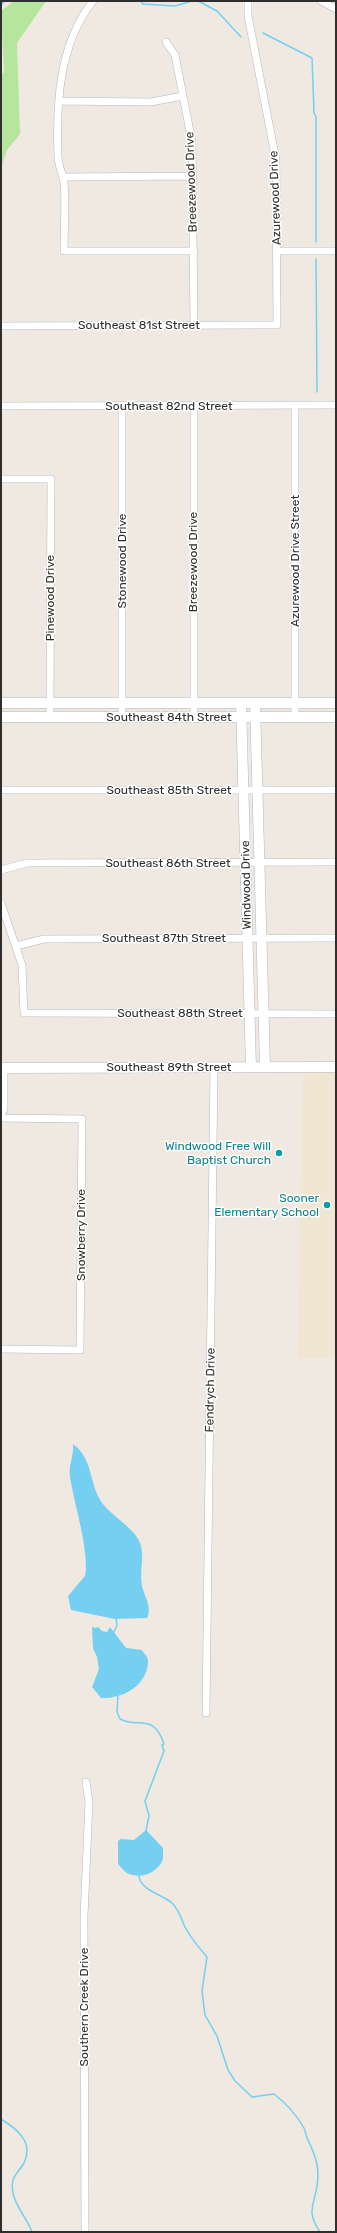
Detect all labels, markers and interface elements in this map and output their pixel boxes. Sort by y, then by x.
street label: Breezewood Drive [182,131,200,233]
street label: Azurewood Drive [266,150,284,245]
street label: Southeast 81st Street [78,318,200,332]
street label: Southeast 82nd Street [105,399,233,413]
street label: Azurewood Drive Street [288,495,302,627]
street label: Breezewood Drive [186,511,200,612]
street label: Stonewood Drive [115,513,129,609]
street label: Pinewood Drive [43,554,57,641]
street label: Southeast 84th Street [106,710,232,724]
street label: Southeast 85th Street [106,783,232,797]
street label: Windwood Drive [238,840,254,930]
street label: Southeast 86th Street [105,856,231,870]
street label: Southeast 87th Street [102,931,226,945]
street label: Southeast 88th Street [117,1006,243,1020]
street label: Southeast 89th Street [106,1060,232,1074]
place label: Windwood Free Will Baptist Church [165,1139,271,1167]
marker: Windwood Free Will Baptist Church [274,1148,284,1158]
street label: Snowberry Drive [74,1189,88,1281]
place label: Sooner Elementary School [214,1191,319,1219]
marker: Sooner Elementary School [322,1200,332,1210]
street label: Fendrych Drive [202,1347,218,1432]
street label: Southern Creek Drive [77,1947,91,2066]

